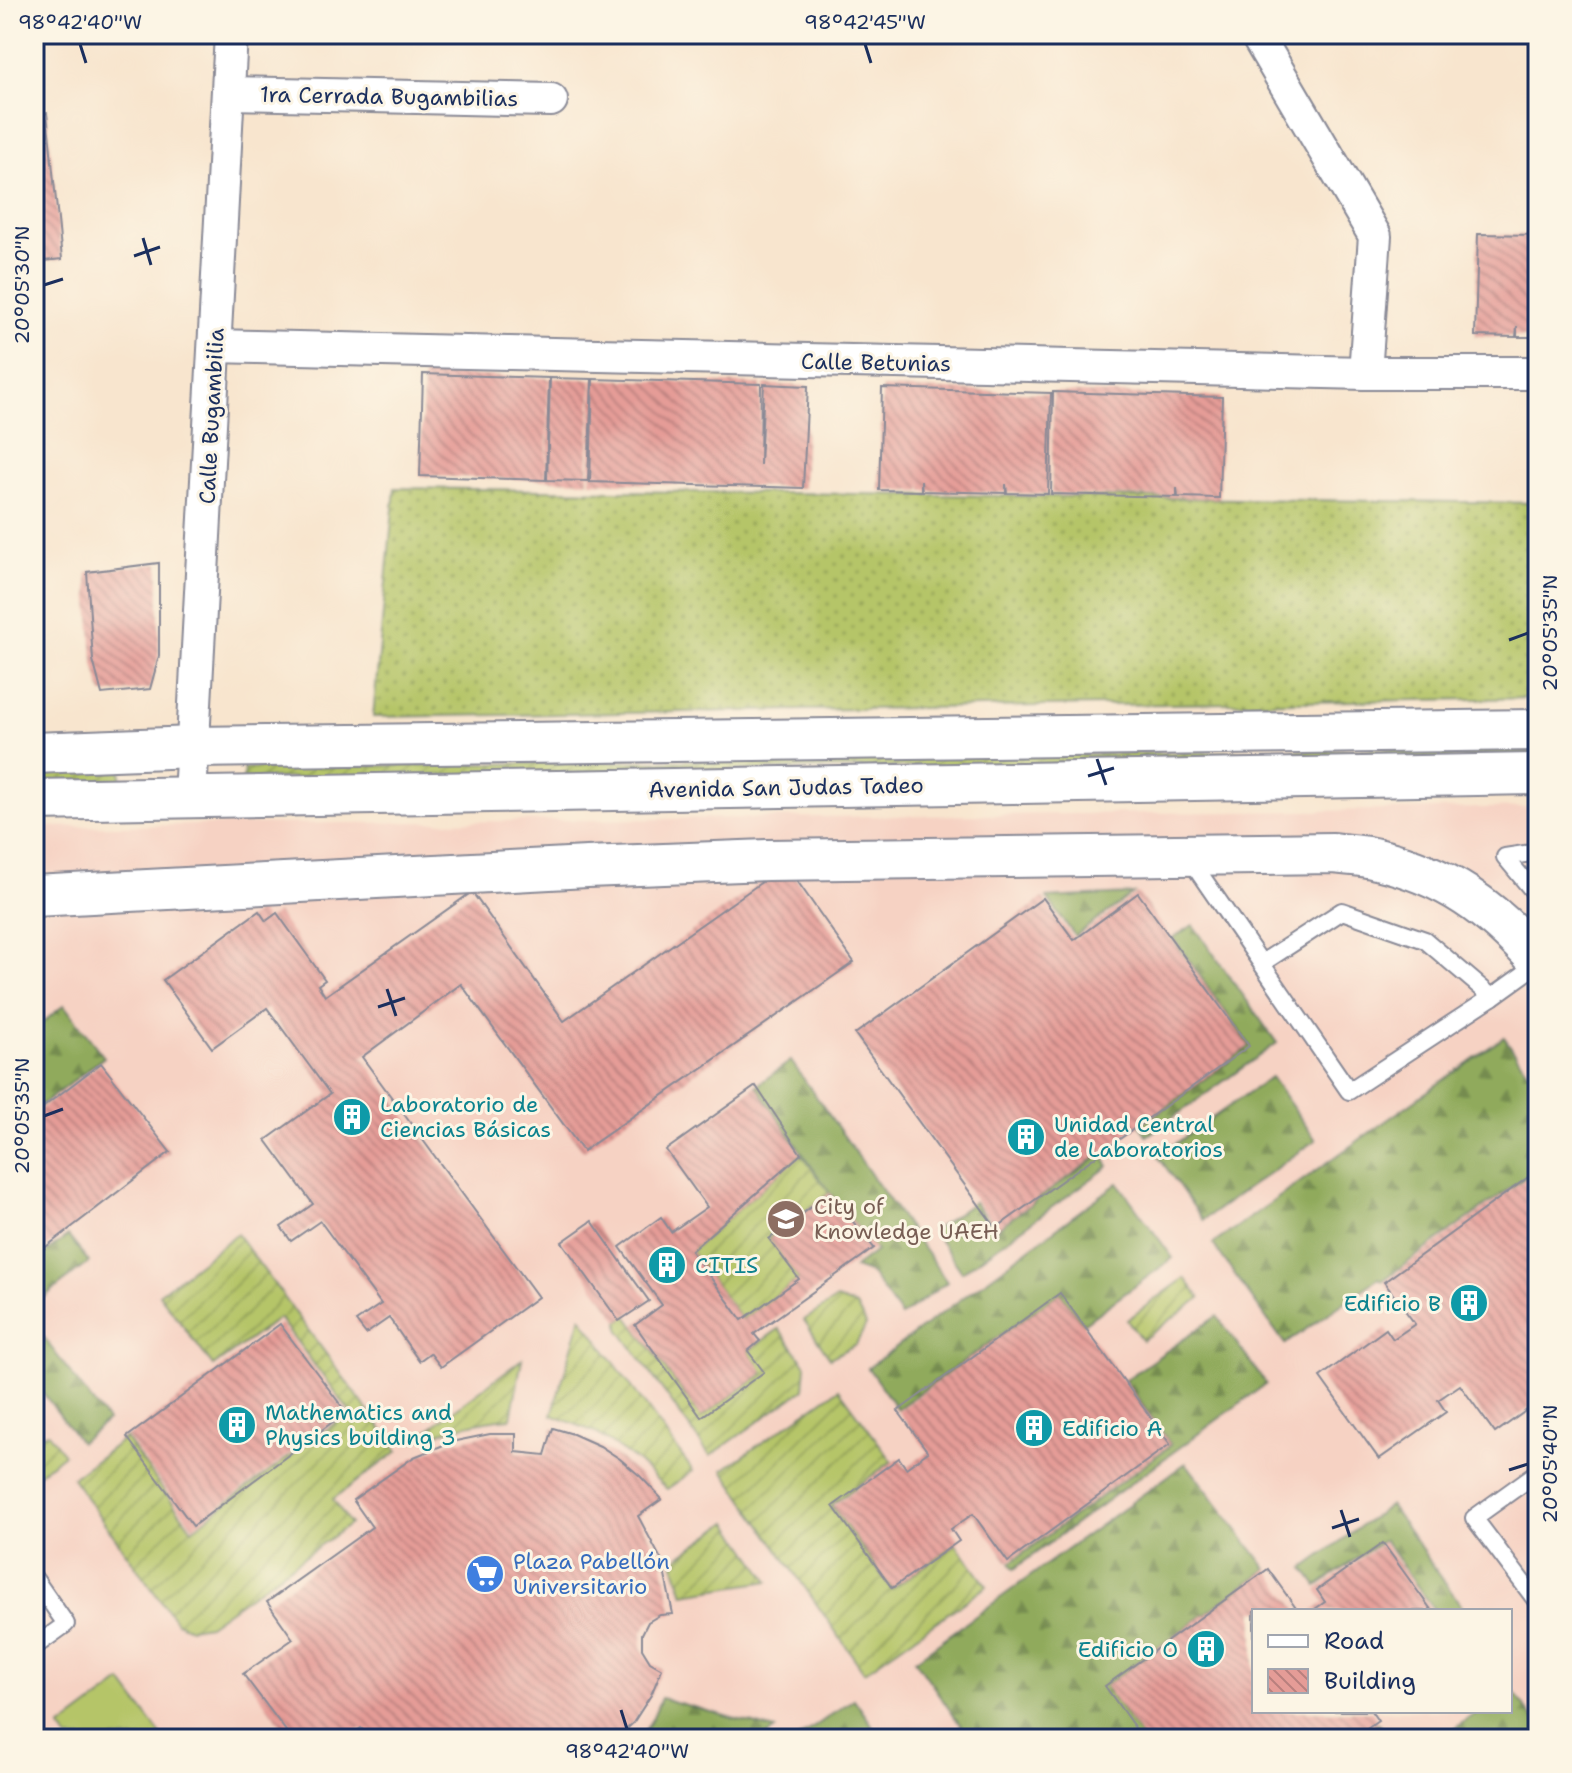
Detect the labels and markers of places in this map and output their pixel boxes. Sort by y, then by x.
place label: Laboratorio de Ciencias Básicas [380,1090,551,1144]
building icon: Laboratorio de Ciencias Básicas [331,1096,373,1138]
place label: Unidad Central de Laboratorios [1054,1110,1223,1164]
building icon: Unidad Central de Laboratorios [1005,1116,1047,1158]
place label: City of Knowledge UAEH [814,1192,999,1246]
school or university icon: City of Knowledge UAEH [765,1198,807,1240]
building icon: CITIS [646,1244,688,1286]
place label: CITIS [695,1251,758,1280]
building icon: Edificio B [1448,1282,1490,1324]
place label: Edificio B [1344,1289,1441,1318]
place label: Mathematics and Physics building 3 [265,1398,456,1452]
building icon: Mathematics and Physics building 3 [216,1404,258,1446]
building icon: Edificio A [1013,1407,1055,1449]
place label: Edificio A [1062,1414,1162,1443]
place label: Plaza Pabellón Universitario [513,1547,670,1601]
supermarket icon: Plaza Pabellón Universitario [464,1553,506,1595]
building icon: Edificio O [1185,1628,1227,1670]
place label: Edificio O [1078,1635,1178,1664]

